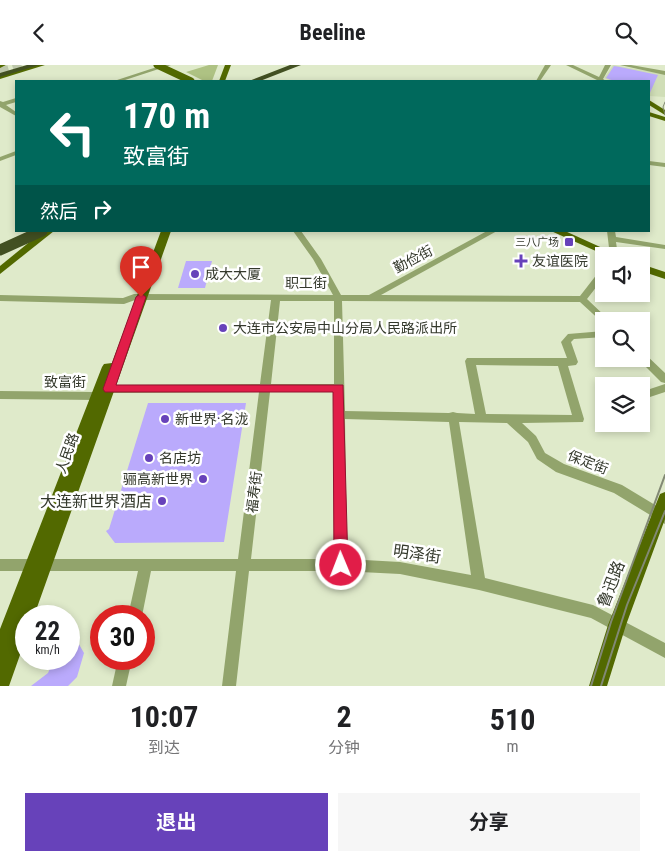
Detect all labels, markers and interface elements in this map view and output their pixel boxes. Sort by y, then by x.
icon: back [25,19,53,47]
icon: search [612,19,640,47]
text: Beeline [300,20,365,45]
text: 170 m [123,96,210,137]
icon: left [40,100,105,165]
text: 致富街 [123,144,189,169]
icon: right [88,195,116,223]
text: 然后 [40,200,78,223]
place label: 三八广场 [515,236,559,249]
marker: 三八广场 [563,236,575,248]
street label: 勤俭街 [391,242,435,276]
pin [120,246,162,297]
map controls [595,247,650,432]
button: sound [595,247,650,302]
icon: arrive [127,253,155,281]
place label: 友谊医院 [532,253,588,269]
marker: 友谊医院 [514,254,528,268]
place label: 成大大厦 [205,266,261,282]
marker: 成大大厦 [189,268,201,280]
street label: 职工街 [285,275,327,291]
button: search [595,312,650,367]
place label: 大连市公安局中山分局人民路派出所 [233,320,457,336]
marker: 大连市公安局中山分局人民路派出所 [217,322,229,334]
street label: 致富街 [44,374,86,390]
button: layers [595,377,650,432]
place label: 新世界·名泷 [175,411,248,427]
marker: 新世界·名泷 [159,413,171,425]
street label: 人民路 [52,431,82,475]
street label: 保定街 [566,447,610,477]
place label: 名店坊 [159,450,201,466]
marker: 名店坊 [143,452,155,464]
street label: 福寿街 [244,470,264,514]
place label: 骊高新世界 [123,471,193,487]
marker: 骊高新世界 [197,473,209,485]
place label: 大连新世界酒店 [40,492,152,511]
marker: 大连新世界酒店 [156,495,168,507]
position arrow [314,538,366,590]
street label: 明泽街 [392,541,442,567]
street label: 鲁迅路 [594,558,628,610]
speed limit sign: 30 [90,605,155,670]
text: 22 [35,617,60,646]
text: km/h [35,643,60,657]
text: 10:07 [130,699,199,734]
text: 2 [337,699,352,734]
text: 510 [490,702,535,737]
text: m [507,737,519,756]
text: 到达 [148,738,180,757]
text: 分钟 [328,738,360,757]
button: 退出 [25,793,328,851]
button: 分享 [338,793,640,851]

